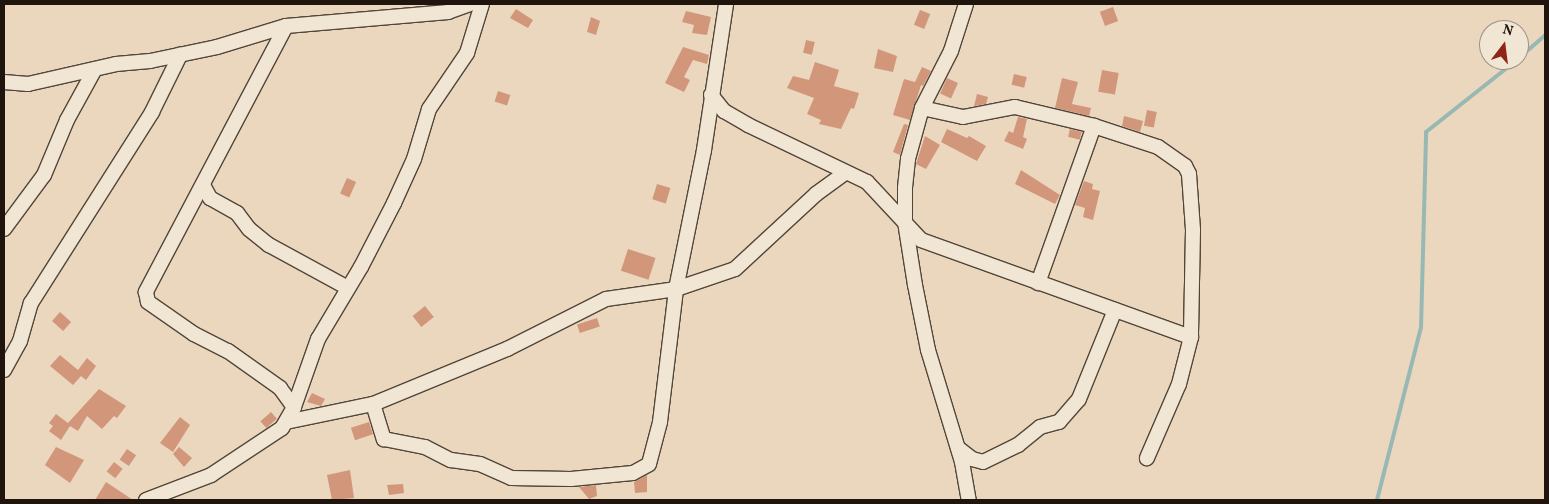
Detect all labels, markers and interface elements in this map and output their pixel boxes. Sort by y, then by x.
north arrow [1479,20,1529,70]
text: N [1500,20,1515,41]

